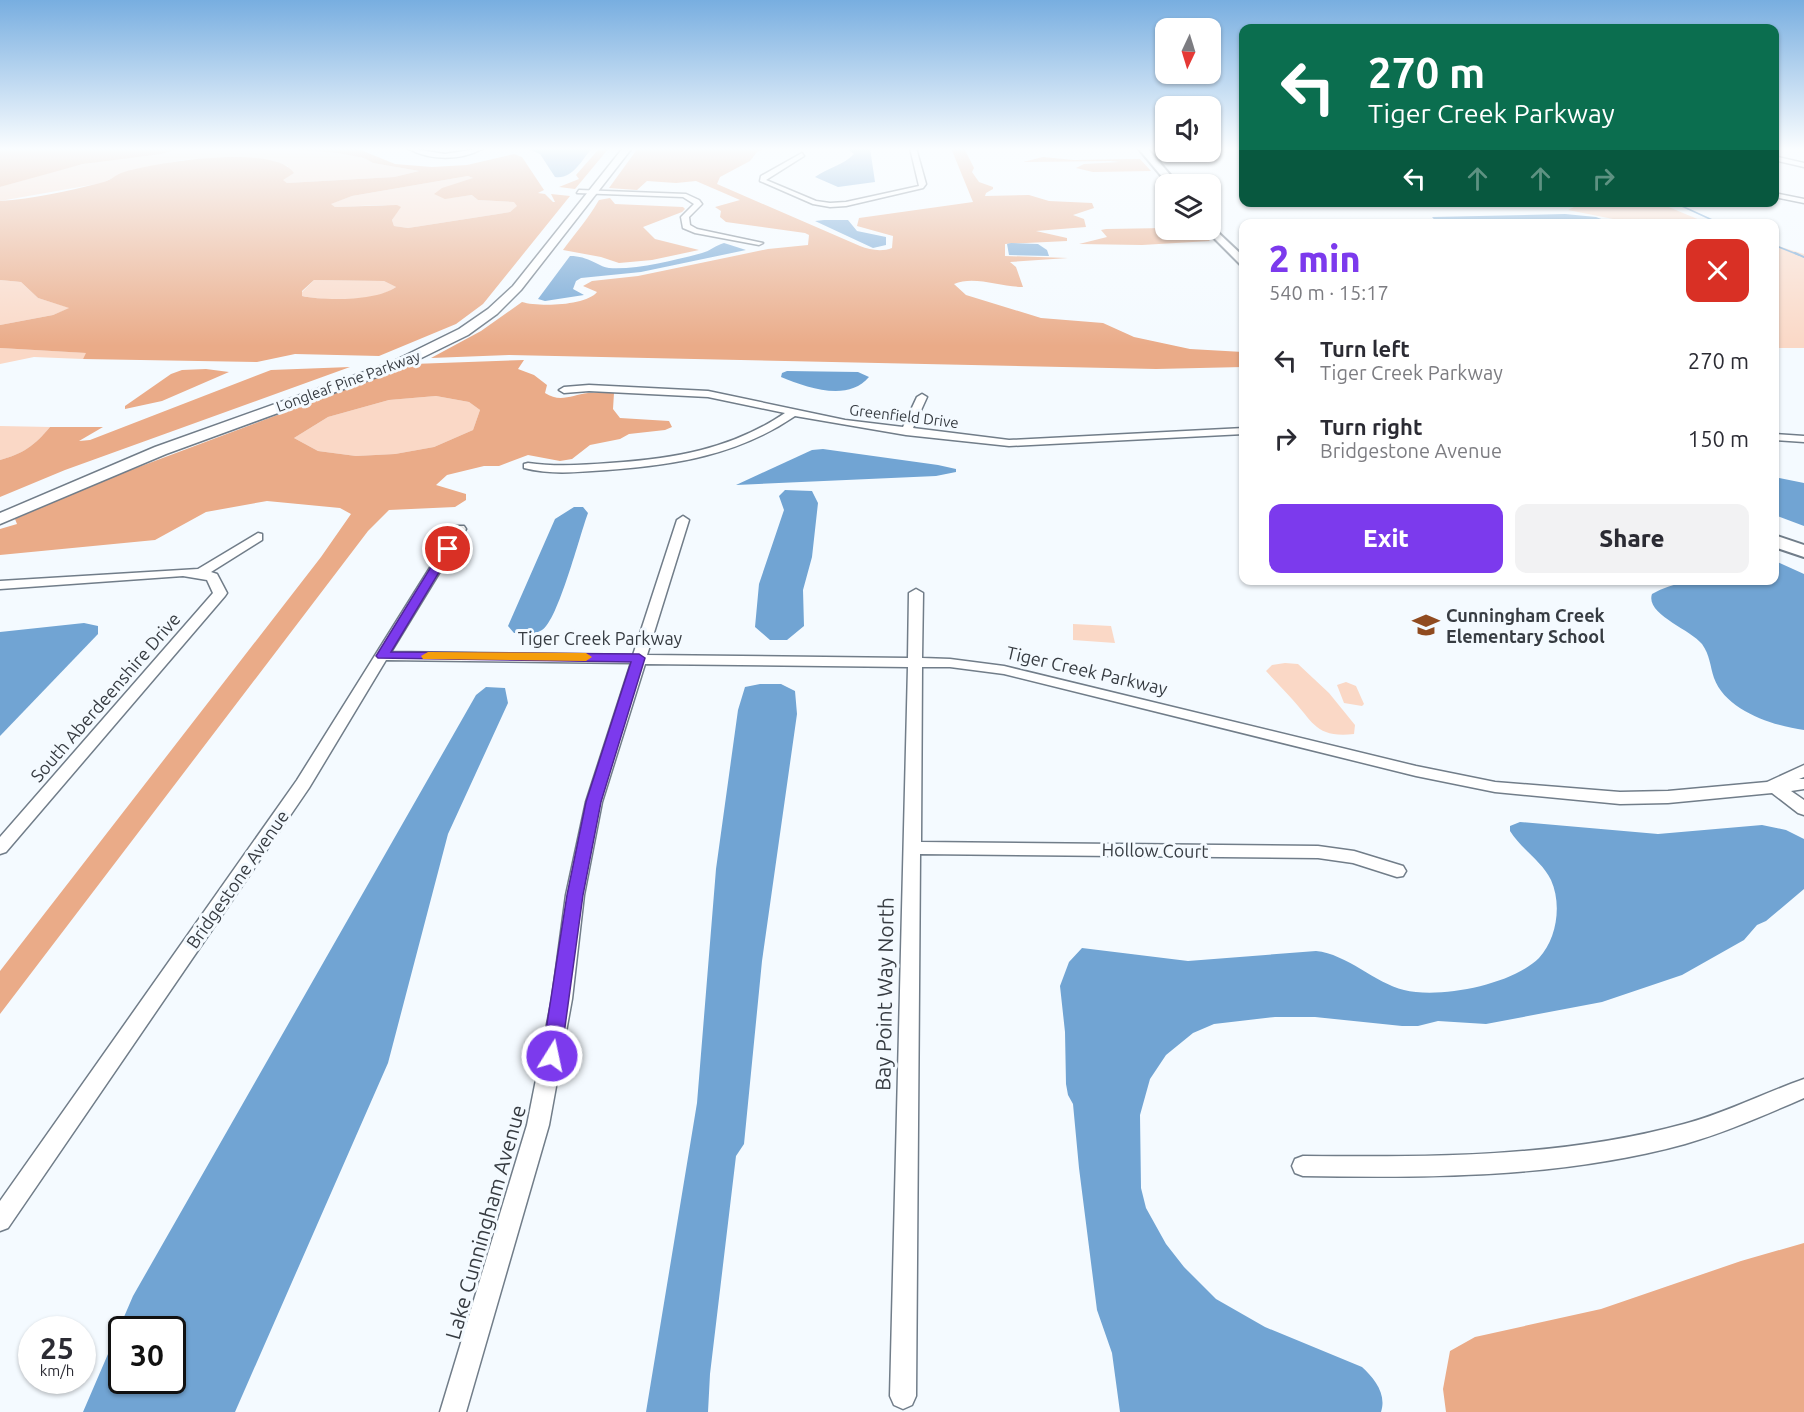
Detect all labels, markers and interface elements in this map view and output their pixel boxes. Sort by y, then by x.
north arrow [1155,18,1221,84]
map controls [1155,18,1221,240]
icon: left [1269,48,1347,126]
text: 270 m [1368,49,1485,96]
button: sound [1155,96,1221,162]
text: Tiger Creek Parkway [1368,98,1615,128]
icon: left [1398,162,1431,195]
icon: ahead [1461,162,1494,195]
icon: ahead [1524,162,1557,195]
icon: right [1587,162,1620,195]
button: layers [1155,174,1221,240]
text: 2 min [1269,238,1361,279]
button: close [1686,239,1749,302]
text: 540 m · 15:17 [1269,281,1389,304]
text: Turn left [1320,336,1410,361]
icon: left [1269,344,1302,377]
street label: Longleaf Pine Parkway [274,347,422,415]
text: 270 m [1688,348,1749,373]
text: Tiger Creek Parkway [1320,361,1503,384]
street label: Greenfield Drive [848,401,960,431]
text: Turn right [1320,414,1422,439]
icon: right [1269,422,1302,455]
text: 150 m [1688,426,1749,451]
text: Bridgestone Avenue [1320,439,1502,462]
button: Exit [1269,504,1503,573]
button: Share [1515,504,1749,573]
pin [422,523,473,574]
icon: arrive [431,532,464,565]
place label: Cunningham Creek Elementary School [1446,605,1605,646]
street label: South Aberdeenshire Drive [26,608,184,786]
school or university icon: Cunningham Creek Elementary School [1411,610,1441,640]
street label: Tiger Creek Parkway [518,628,683,648]
street label: Tiger Creek Parkway [1005,642,1170,698]
street label: Bridgestone Avenue [182,806,292,952]
street label: Hollow Court [1101,839,1209,861]
street label: Bay Point Way North [870,897,898,1091]
position arrow [520,1024,584,1088]
street label: Lake Cunningham Avenue [440,1102,530,1342]
speed limit sign: 30 [108,1316,186,1394]
text: 25 [40,1331,74,1365]
text: km/h [40,1362,74,1379]

